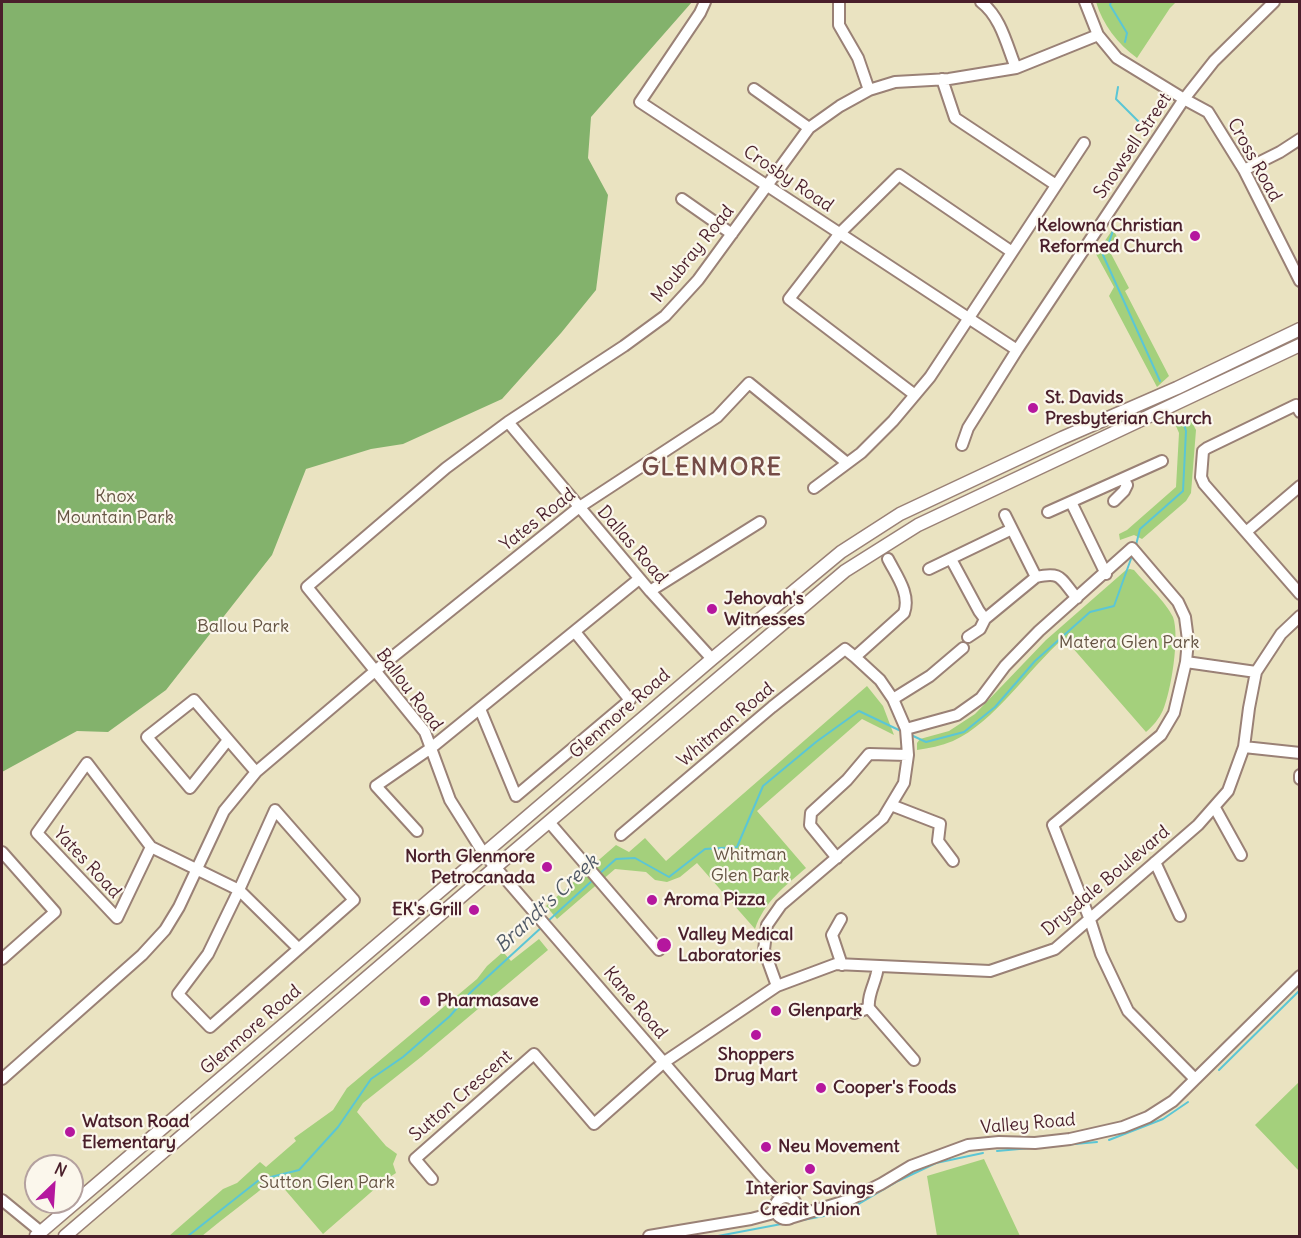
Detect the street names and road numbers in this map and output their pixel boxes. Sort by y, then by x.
street label: Snowsell Street [1090,89,1176,203]
street label: Cross Road [1222,115,1286,205]
street label: Crosby Road [739,141,837,217]
street label: Moubray Road [647,201,739,307]
street label: Yates Road [496,484,580,556]
street label: Dallas Road [592,502,672,588]
street label: Ballou Road [371,645,447,735]
street label: Glenmore Road [565,664,675,764]
street label: Whitman Road [673,678,779,772]
street label: Drysdale Boulevard [1038,821,1174,941]
street label: Yates Road [49,823,125,903]
street label: Kane Road [598,962,672,1044]
street label: Glenmore Road [196,980,306,1080]
street label: Sutton Crescent [405,1046,517,1146]
street label: Valley Road [980,1109,1076,1139]

